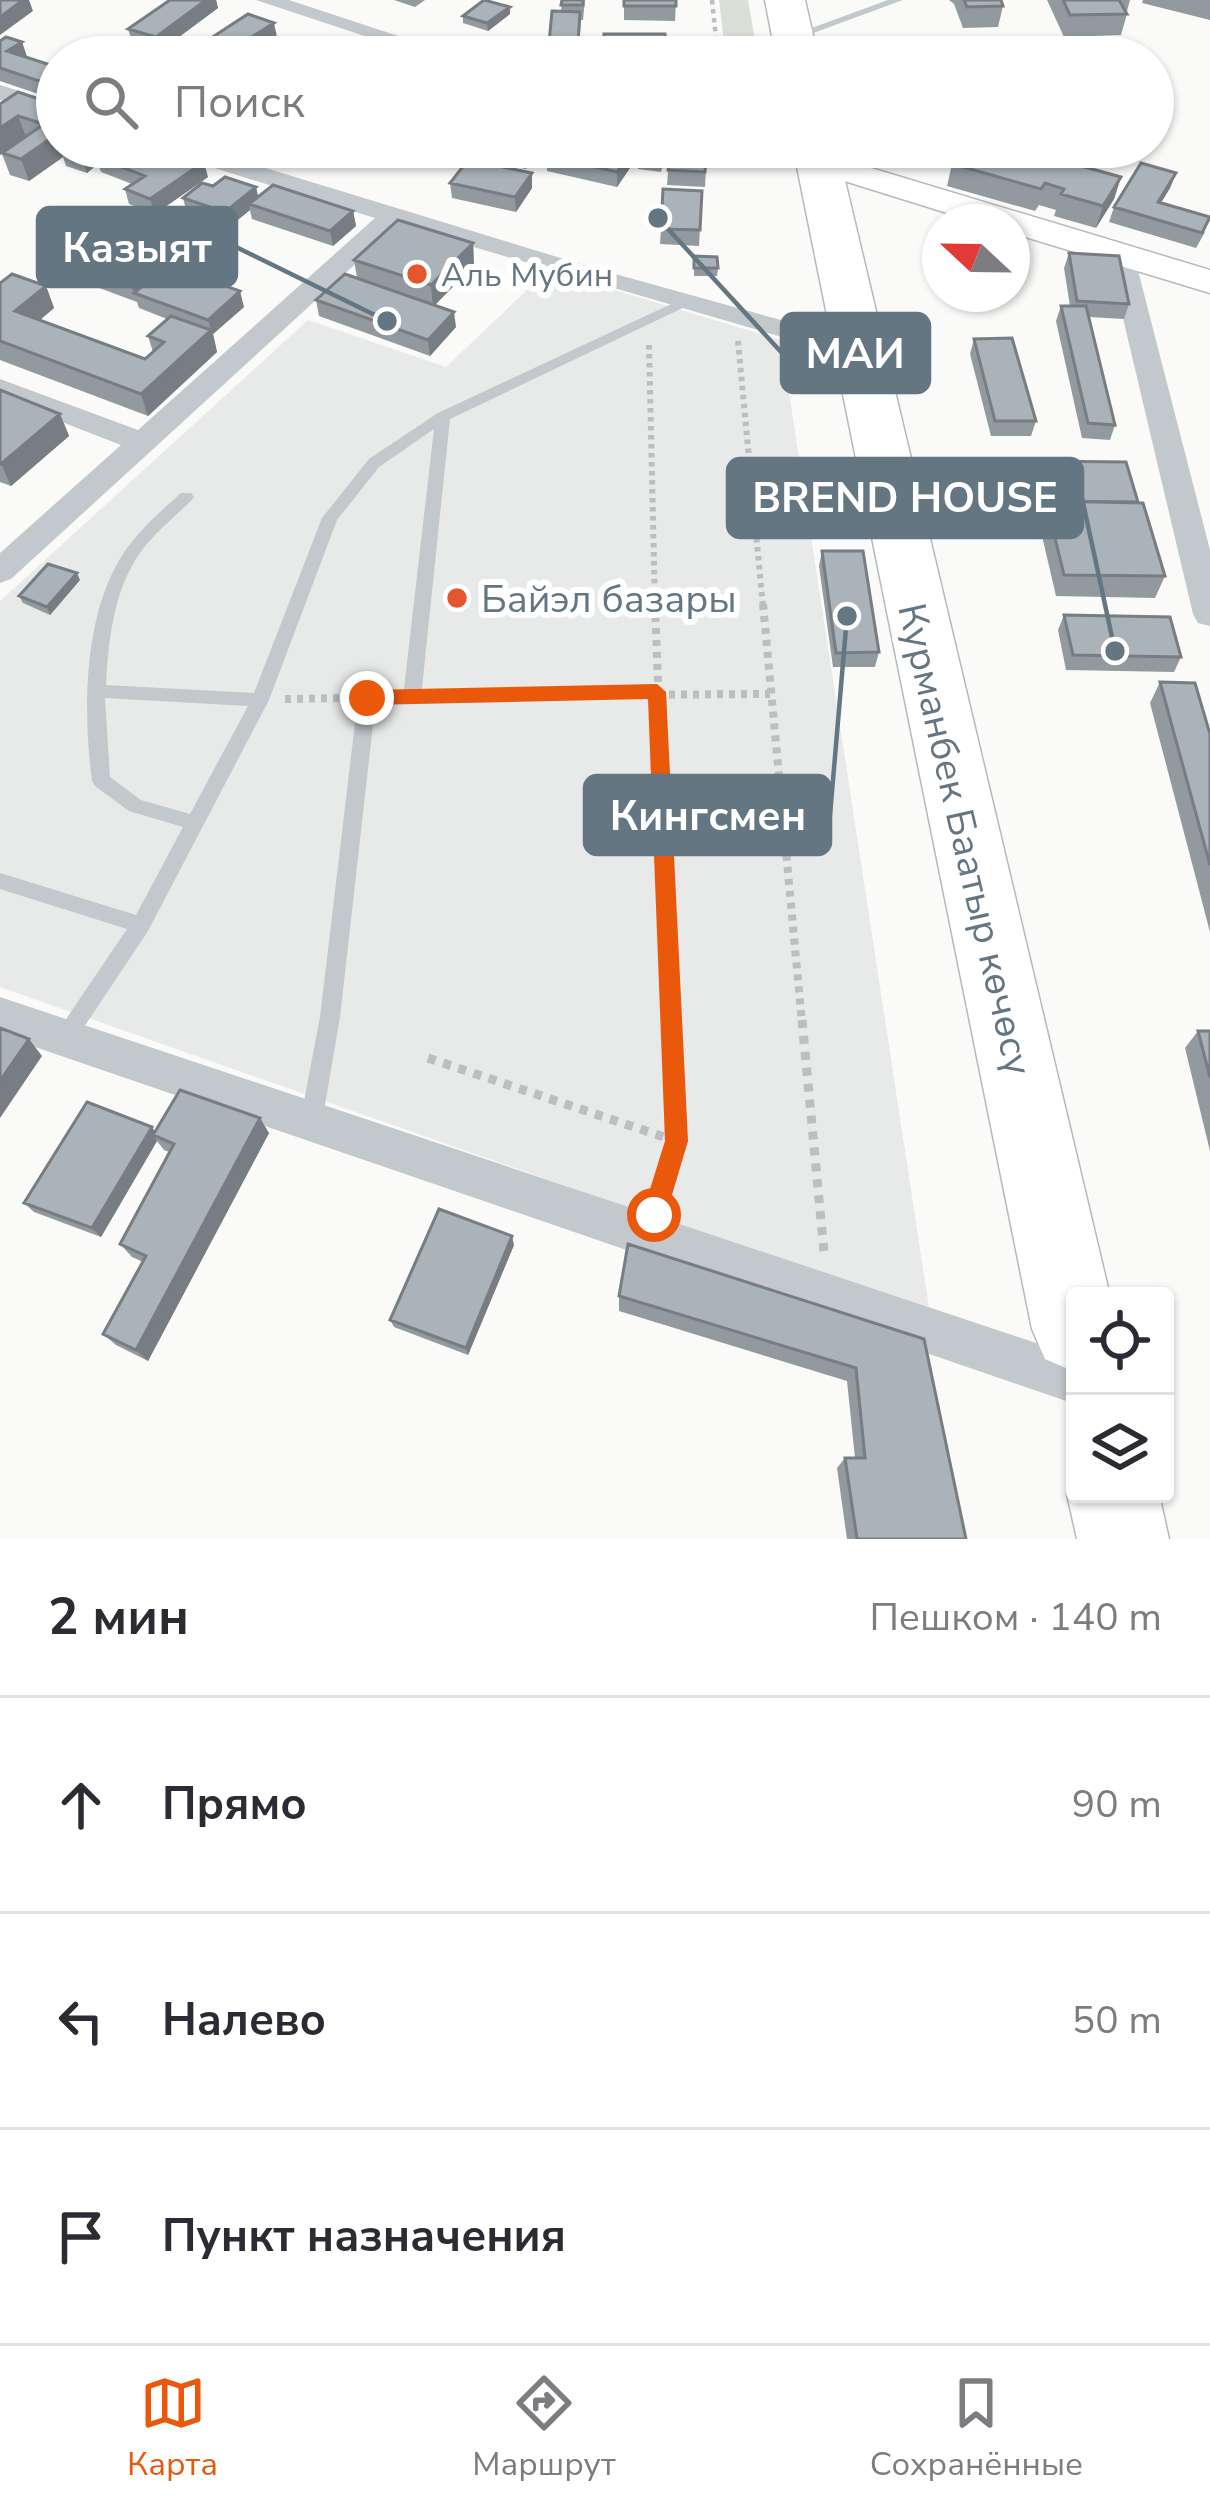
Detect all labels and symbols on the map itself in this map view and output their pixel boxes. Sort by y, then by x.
north arrow [922,204,1030,312]
callout: Казыят [38,208,236,286]
text: Казыят [62,220,212,277]
place label: Аль Мубин [441,253,613,298]
marker: Аль Мубин [404,261,430,287]
callout: МАИ [782,314,929,392]
text: МАИ [805,326,905,383]
callout: BREND HOUSE [728,459,1082,537]
text: BREND HOUSE [752,470,1058,527]
place label: Байэл базары [481,573,737,626]
marker: Байэл базары [444,585,470,611]
street label: Курманбек Баатыр көчөсү [884,598,1045,1080]
route end [340,671,394,725]
callout: Кингсмен [585,776,830,854]
text: Кингсмен [610,788,806,845]
route start [627,1188,681,1242]

